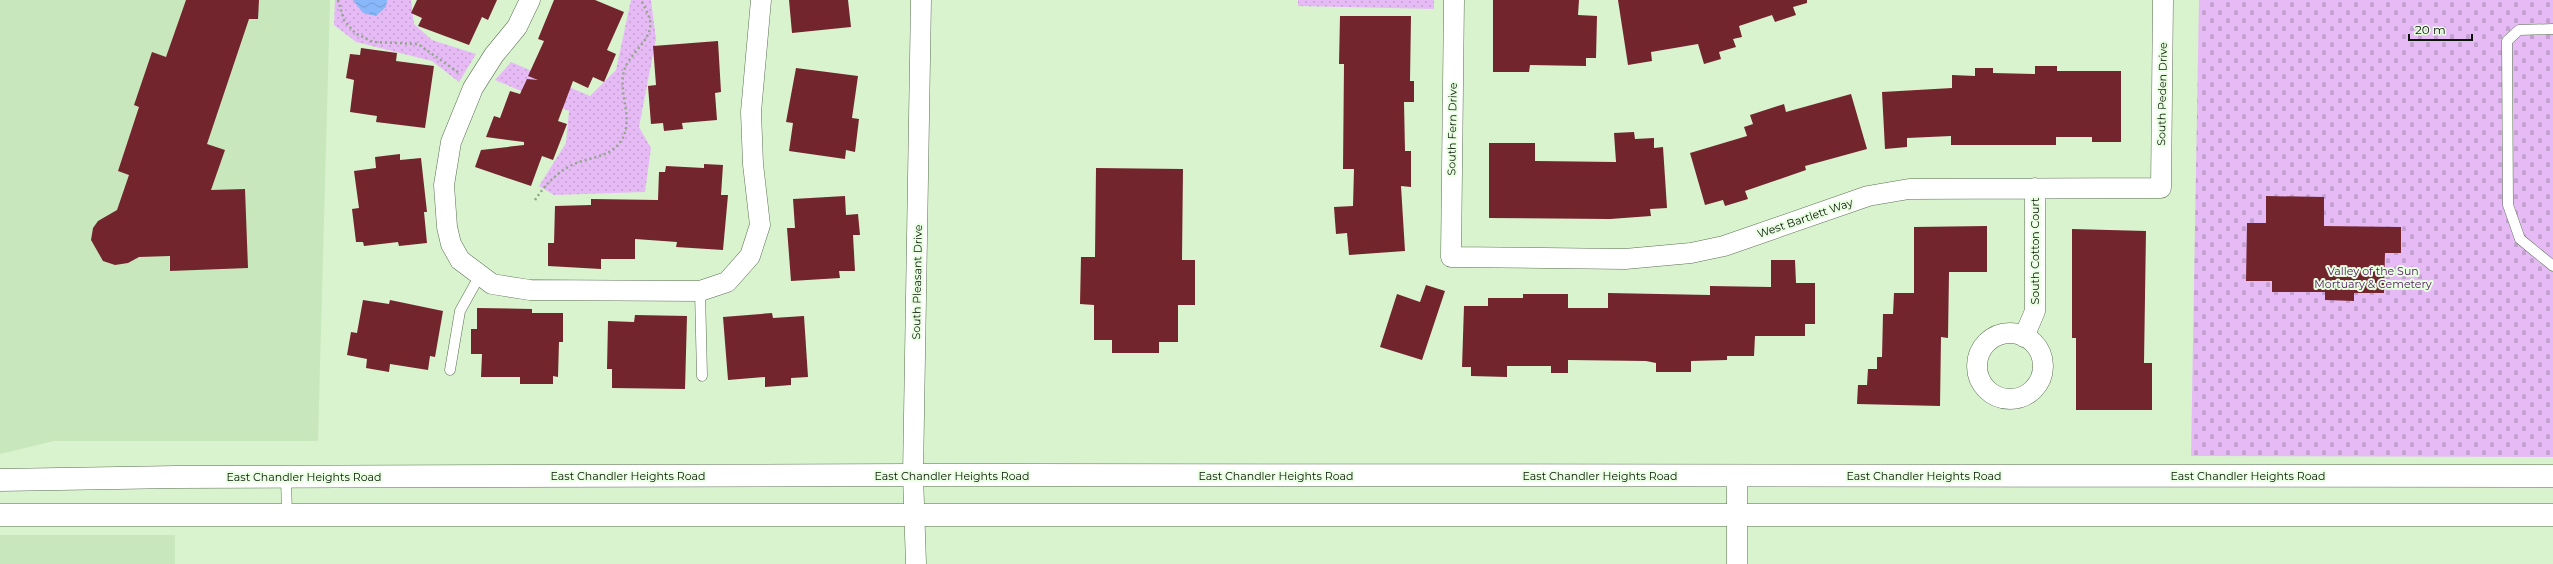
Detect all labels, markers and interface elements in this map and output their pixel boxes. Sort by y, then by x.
scale bar [2409,16,2472,42]
text: 20 m [2415,22,2446,37]
street label: South Peden Drive [2154,42,2170,146]
street label: South Fern Drive [1444,82,1460,175]
street label: West Bartlett Way [1755,195,1855,241]
street label: South Cotton Court [2028,197,2042,304]
street label: South Pleasant Drive [909,224,925,340]
park label: Valley of the Sun Mortuary & Cemetery [2314,264,2432,291]
street label: East Chandler Heights Road [551,469,706,483]
street label: East Chandler Heights Road [875,469,1030,483]
street label: East Chandler Heights Road [1199,469,1354,483]
street label: East Chandler Heights Road [1523,469,1678,483]
street label: East Chandler Heights Road [1847,469,2002,483]
street label: East Chandler Heights Road [2171,469,2326,483]
street label: East Chandler Heights Road [227,470,382,484]

